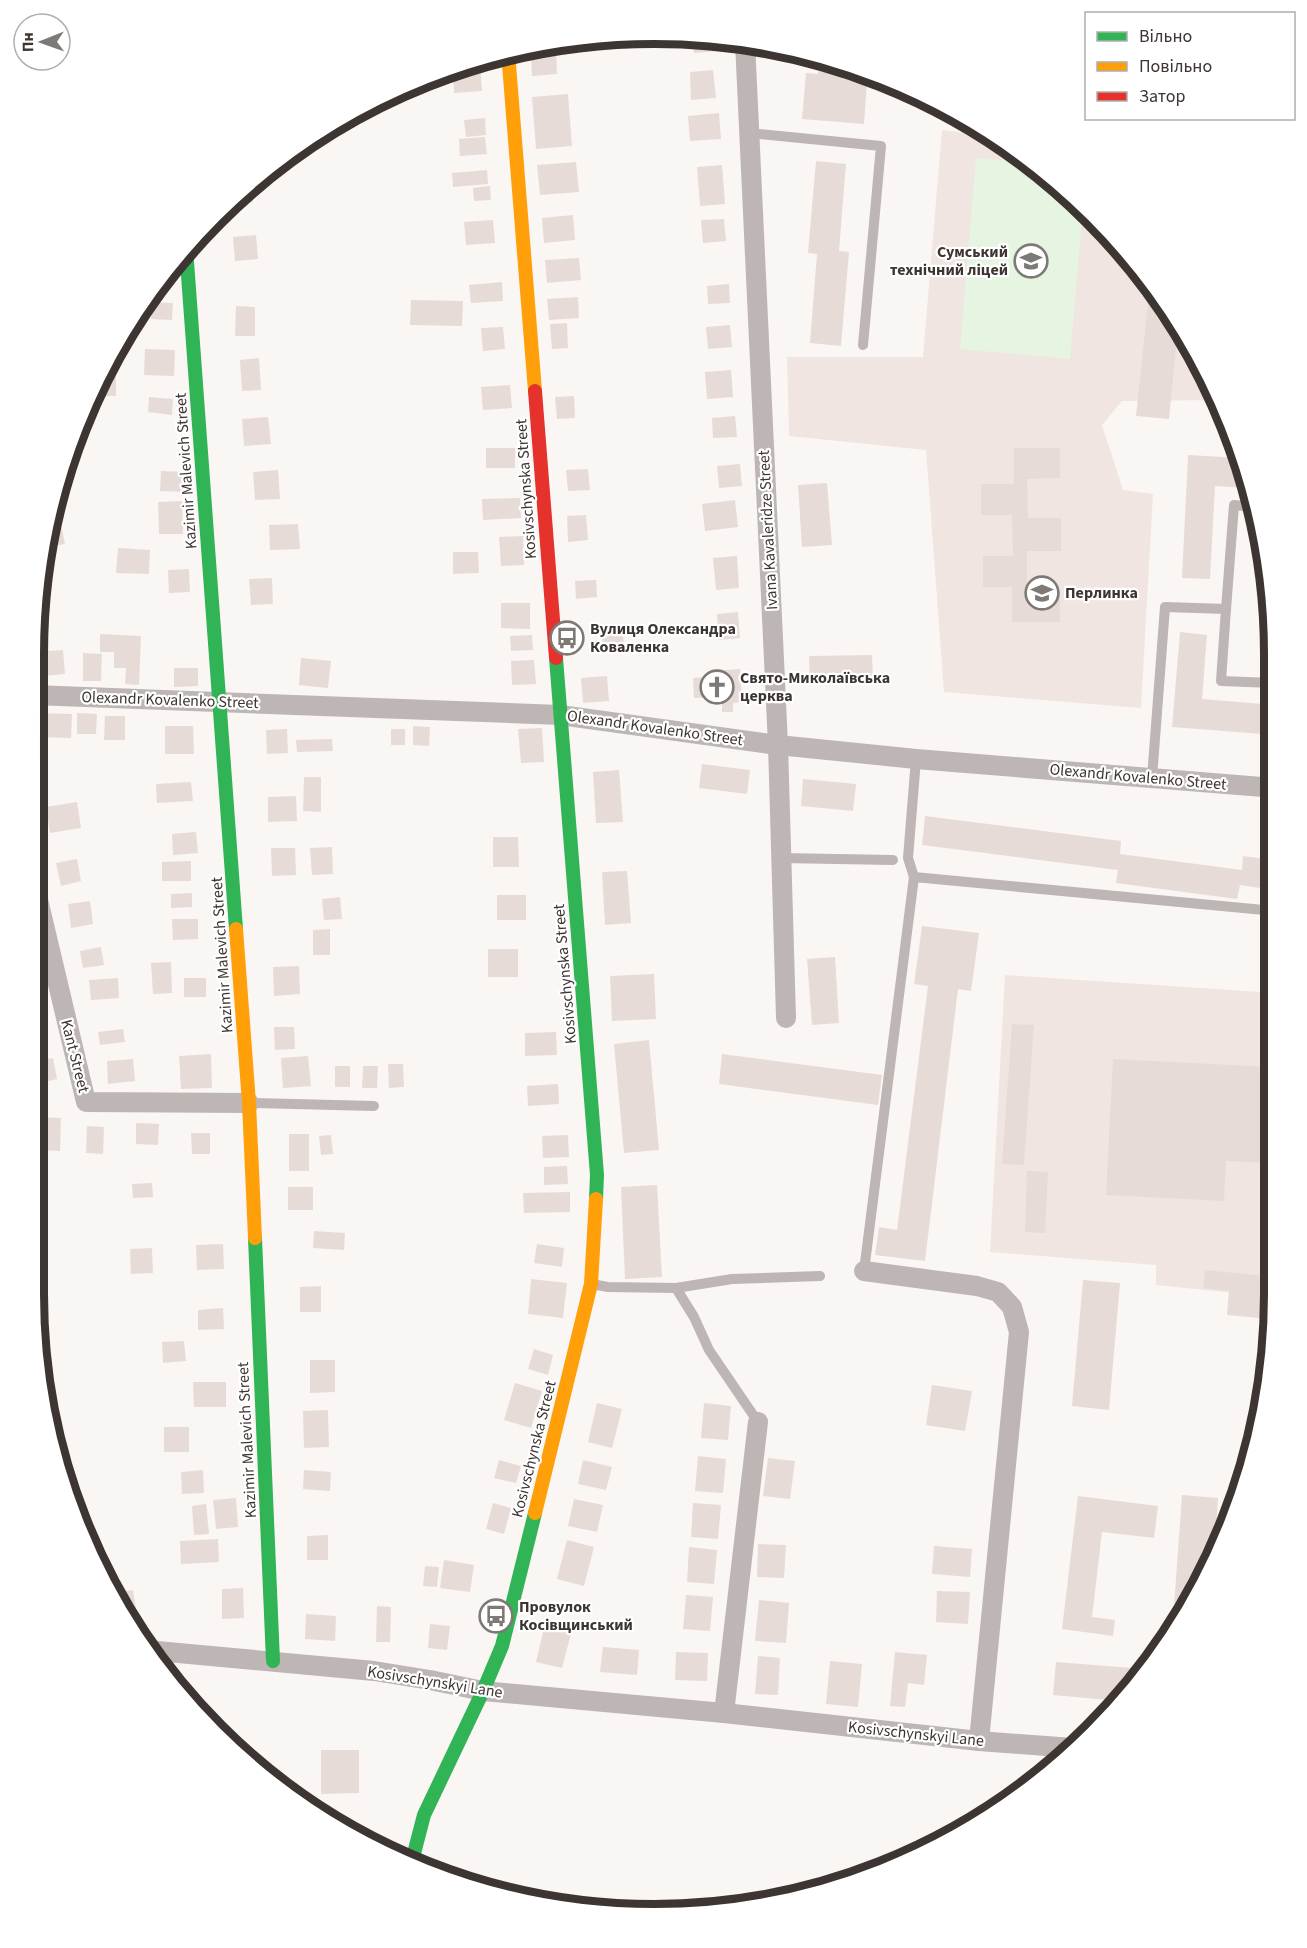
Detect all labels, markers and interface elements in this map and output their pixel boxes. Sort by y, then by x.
north arrow [12,12,72,72]
legend [1085,12,1295,120]
text: Вільно [1139,24,1192,49]
text: Пн [17,32,39,52]
text: Повільно [1139,54,1212,79]
text: Затор [1139,84,1186,109]
place label: Сумський технічний ліцей [890,241,1008,281]
school or university icon: Сумський технічний ліцей [1013,243,1049,279]
street label: Kazimir Malevich Street [170,392,202,550]
street label: Kosivschynska Street [510,417,542,560]
street label: Ivana Kavaleridze Street [753,449,783,611]
school or university icon: Перлинка [1024,575,1060,611]
place label: Перлинка [1065,582,1138,604]
place label: Вулиця Олександра Коваленка [590,618,736,658]
bus stop icon: Вулиця Олександра Коваленка [549,620,585,656]
place label: Свято-Миколаївська церква [740,667,890,707]
church icon: Свято-Миколаївська церква [699,669,735,705]
street label: Olexandr Kovalenko Street [81,686,260,714]
street label: Olexandr Kovalenko Street [566,705,745,751]
street label: Olexandr Kovalenko Street [1049,758,1228,796]
street label: Kazimir Malevich Street [206,876,238,1034]
street label: Kosivschynska Street [548,902,582,1045]
street label: Kant Street [55,1017,95,1096]
street label: Kazimir Malevich Street [232,1361,262,1519]
street label: Kosivschynska Street [506,1378,562,1520]
place label: Провулок Косівщинський [519,1596,633,1636]
bus stop icon: Провулок Косівщинський [478,1598,514,1634]
street label: Kosivschynskyi Lane [366,1660,504,1704]
street label: Kosivschynskyi Lane [847,1716,985,1752]

